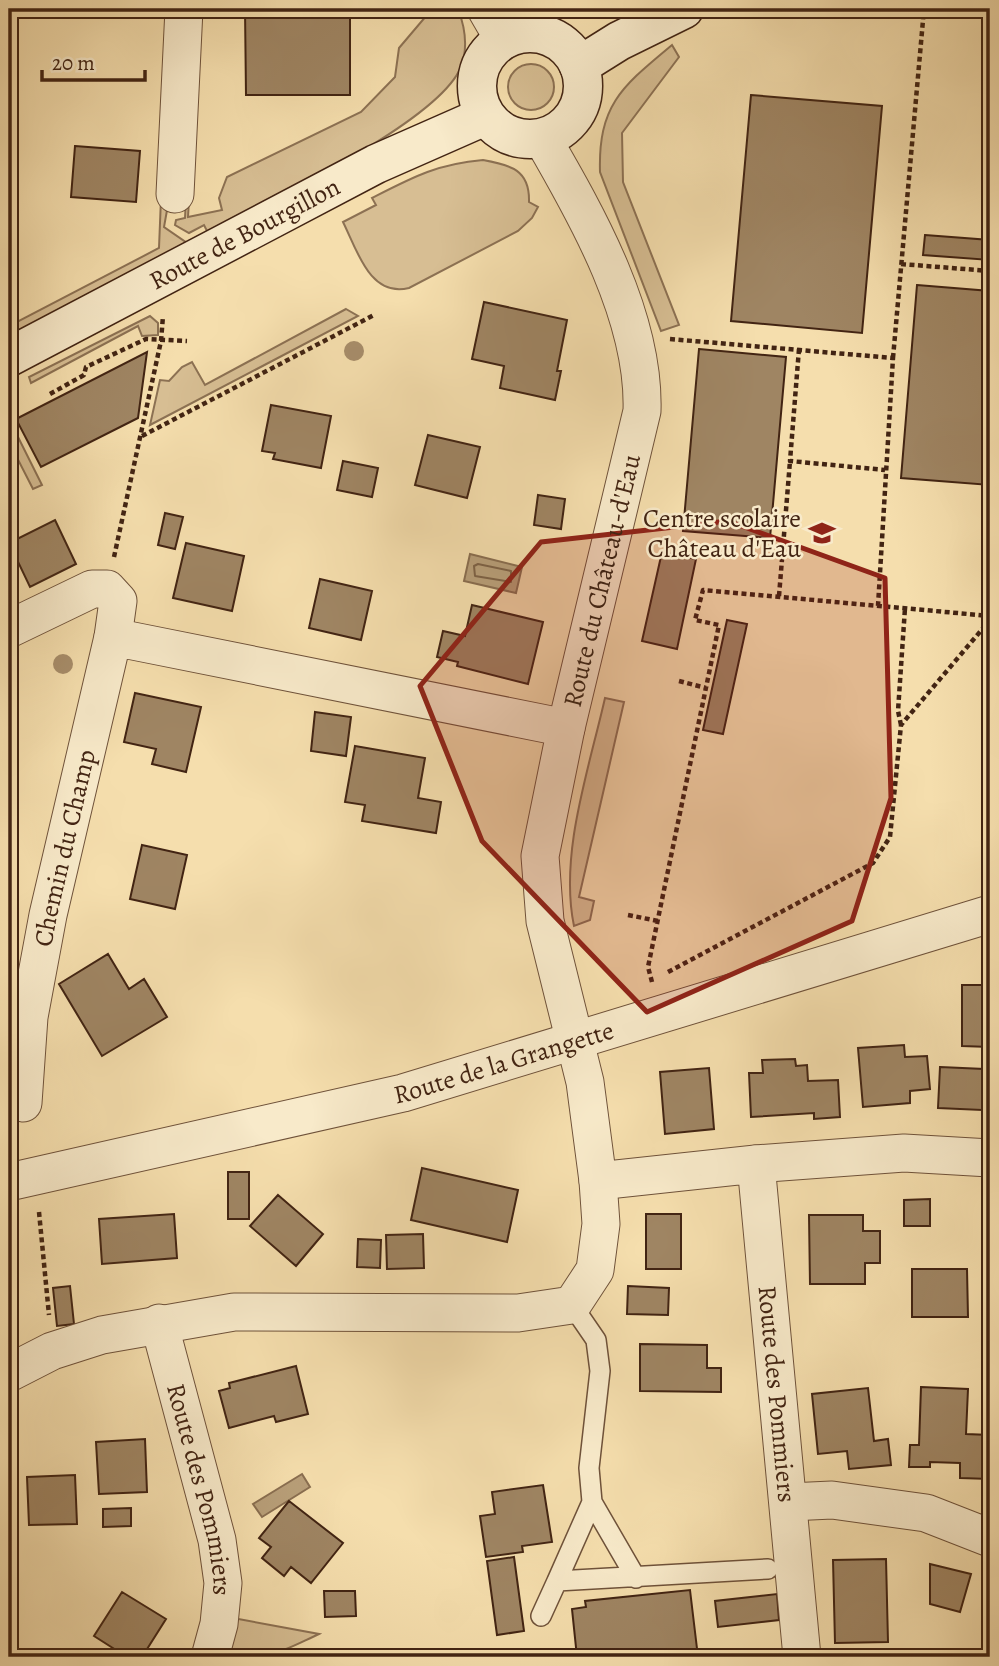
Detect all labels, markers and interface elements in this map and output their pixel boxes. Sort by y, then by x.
scale bar [42,38,145,82]
text: 20 m [52,49,95,77]
street label: Route de Bourgillon [143,169,346,298]
street label: Route du Château-d'Eau [555,450,649,711]
place label: Centre scolaire Château d'Eau [643,501,802,566]
school or university icon: Centre scolaire Château d'Eau [807,518,837,548]
street label: Chemin du Champ [26,746,104,949]
street label: Route de la Grangette [390,1013,618,1113]
street label: Route des Pommiers [749,1284,805,1504]
street label: Route des Pommiers [158,1380,240,1597]

